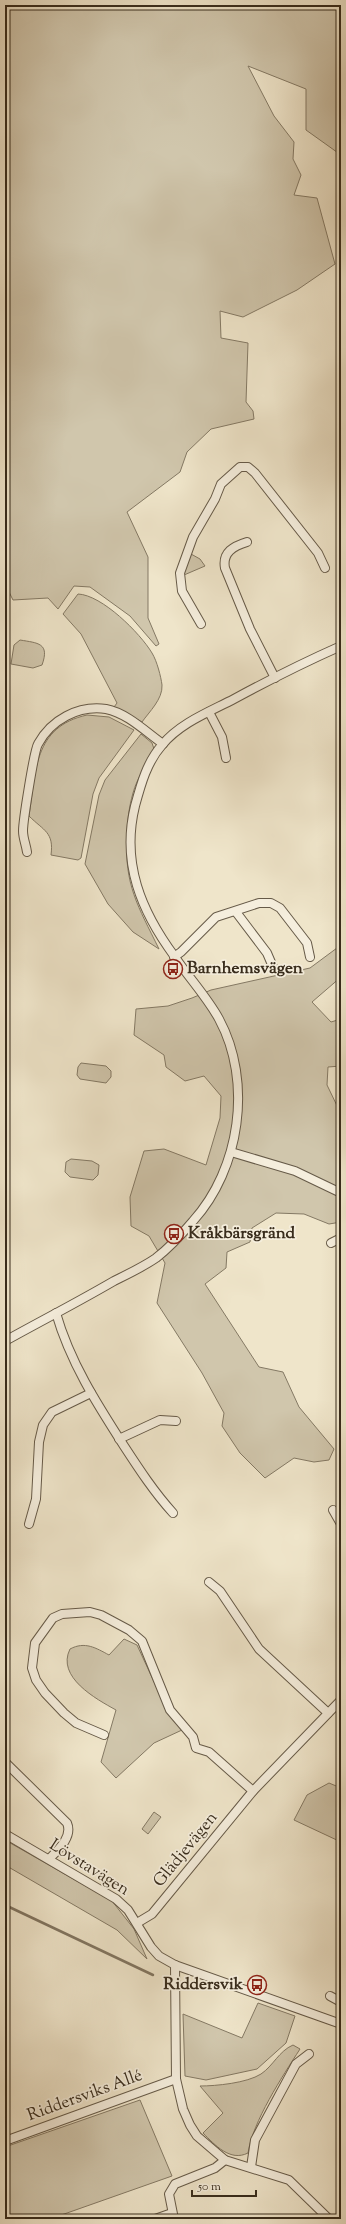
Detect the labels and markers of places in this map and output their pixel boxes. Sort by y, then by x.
place label: Barnhemsvägen [187,957,304,981]
bus stop icon: Barnhemsvägen [162,958,184,980]
place label: Kråkbärsgränd [188,1222,296,1246]
bus stop icon: Kråkbärsgränd [163,1223,185,1245]
place label: Riddersvik [163,1973,244,1997]
bus stop icon: Riddersvik [246,1974,268,1996]

